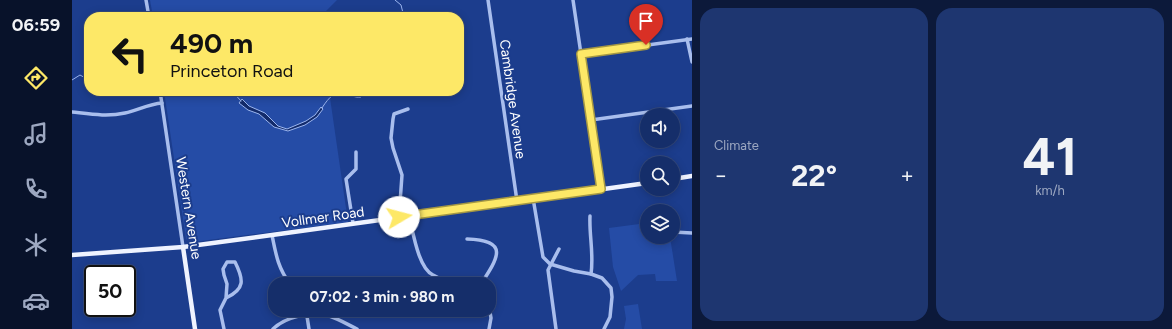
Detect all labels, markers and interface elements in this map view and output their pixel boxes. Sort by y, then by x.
pin [629,4,663,45]
icon: arrive [635,10,657,32]
text: 06:59 [12,14,60,36]
text: 490 m [170,26,253,60]
icon: left [104,28,156,80]
street label: Cambridge Avenue [496,38,529,160]
text: Princeton Road [170,60,293,82]
icon: directions [22,64,50,92]
map controls [640,108,680,244]
button: sound [640,108,680,148]
icon: music [22,120,50,148]
text: 41 [1023,126,1077,188]
text: Climate [714,138,759,153]
street label: Western Avenue [172,156,205,261]
button: search [640,156,680,196]
text: 22° [791,157,837,194]
text: − [714,162,728,189]
text: + [900,162,914,189]
icon: phone [22,175,50,203]
text: km/h [1035,183,1065,198]
position arrow [378,196,420,238]
street label: Vollmer Road [281,203,366,232]
button: layers [640,204,680,244]
icon: climate [22,231,50,259]
speed limit sign: 50 [84,265,136,317]
icon: car [22,287,50,315]
text: 07:02 · 3 min · 980 m [310,288,454,306]

